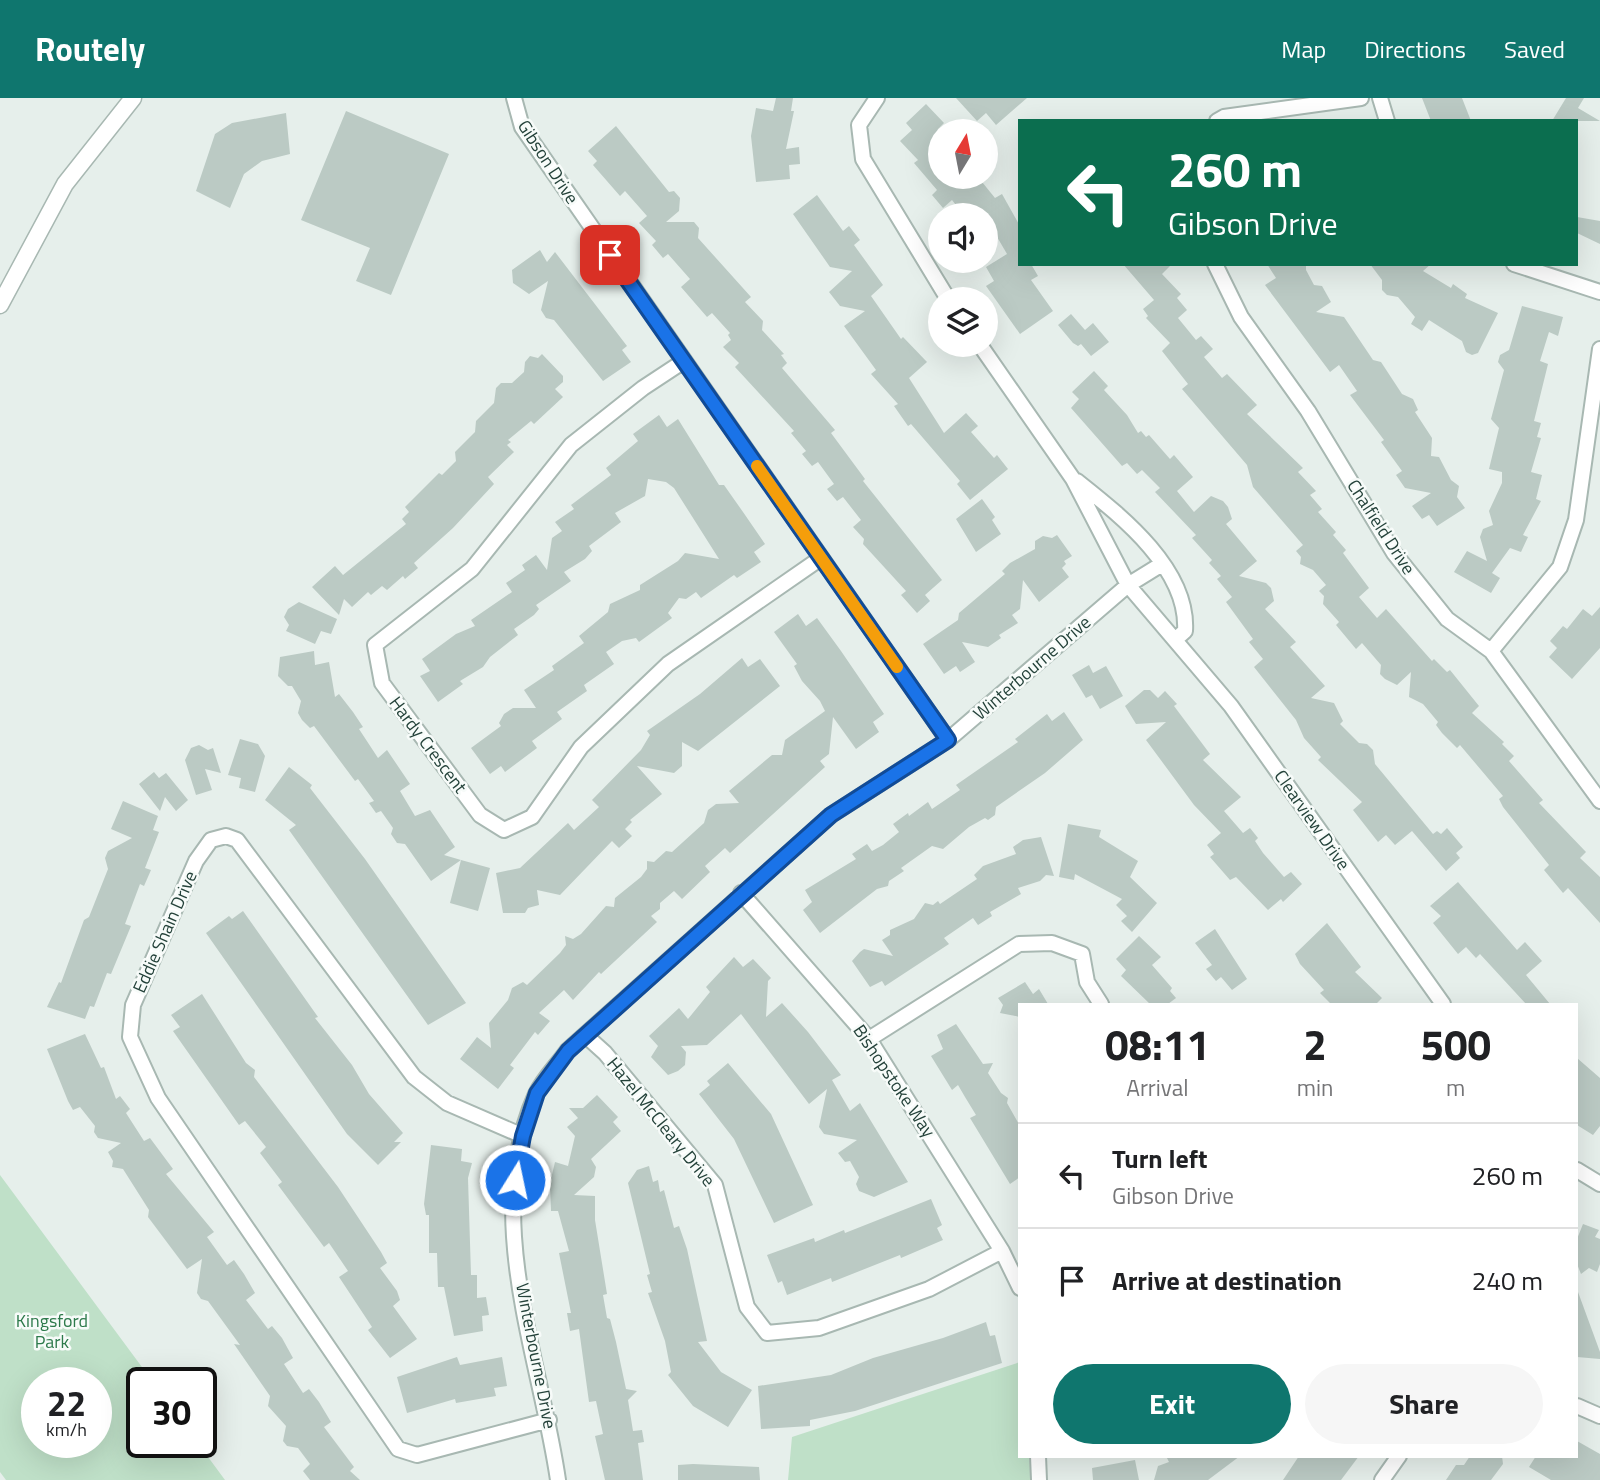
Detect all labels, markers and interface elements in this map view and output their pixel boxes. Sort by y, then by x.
text: Routely [35,24,145,74]
text: Map [1281,31,1326,67]
text: Directions [1364,31,1466,67]
text: Saved [1504,31,1565,67]
street label: Gibson Drive [511,114,586,209]
north arrow [928,119,998,189]
map controls [928,119,998,357]
text: 260 m [1168,131,1302,206]
icon: left [1053,147,1144,238]
text: Gibson Drive [1168,199,1338,247]
button: sound [928,203,998,273]
pin [580,225,640,285]
icon: arrive [591,236,629,274]
button: layers [928,287,998,357]
street label: Chalfield Drive [1341,474,1422,580]
street label: Winterbourne Drive [967,609,1096,726]
street label: Hardy Crescent [383,691,474,799]
street label: Clearview Drive [1268,764,1357,875]
street label: Eddie Shain Drive [126,866,204,997]
text: 08:11 [1105,1012,1210,1076]
text: 2 [1303,1012,1327,1076]
text: 500 [1420,1012,1491,1076]
street label: Bishopstoke Way [847,1019,942,1143]
street label: Hazel McCleary Drive [601,1051,722,1192]
text: Arrival [1126,1070,1189,1105]
text: min [1297,1070,1333,1105]
text: m [1446,1070,1465,1105]
text: Turn left [1112,1139,1207,1178]
position arrow [478,1143,552,1217]
text: 260 m [1472,1156,1543,1195]
icon: left [1053,1157,1091,1195]
text: Gibson Drive [1112,1178,1234,1213]
text: Arrive at destination [1112,1261,1342,1300]
text: 240 m [1472,1261,1543,1300]
icon: arrive [1053,1262,1091,1300]
street label: Winterbourne Drive [509,1281,564,1431]
park label: Kingsford Park [16,1307,88,1355]
button: Exit [1053,1364,1291,1444]
button: Share [1305,1364,1543,1444]
speed limit sign: 30 [126,1367,217,1458]
text: 22 [47,1376,86,1430]
text: km/h [46,1416,87,1443]

